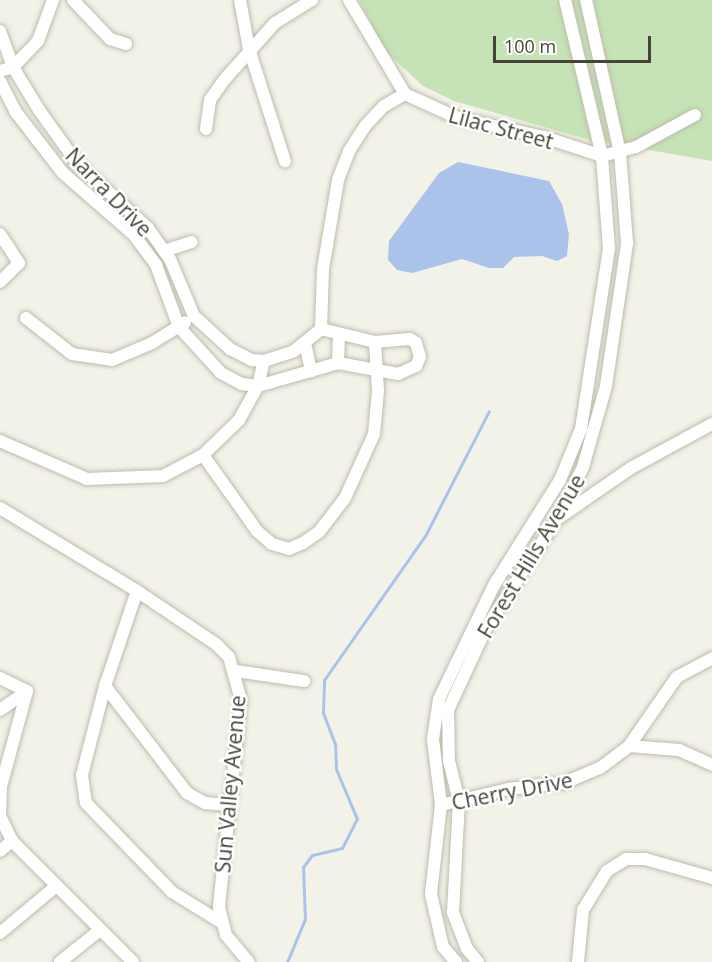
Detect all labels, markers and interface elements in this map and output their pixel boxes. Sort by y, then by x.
scale bar [496,24,654,62]
text: 100 m [504,34,556,58]
street label: Lilac Street [446,102,556,154]
street label: Narra Drive [61,143,157,241]
street label: Forest Hills Avenue [472,469,590,643]
street label: Sun Valley Avenue [210,694,250,874]
street label: Cherry Drive [449,767,575,815]

